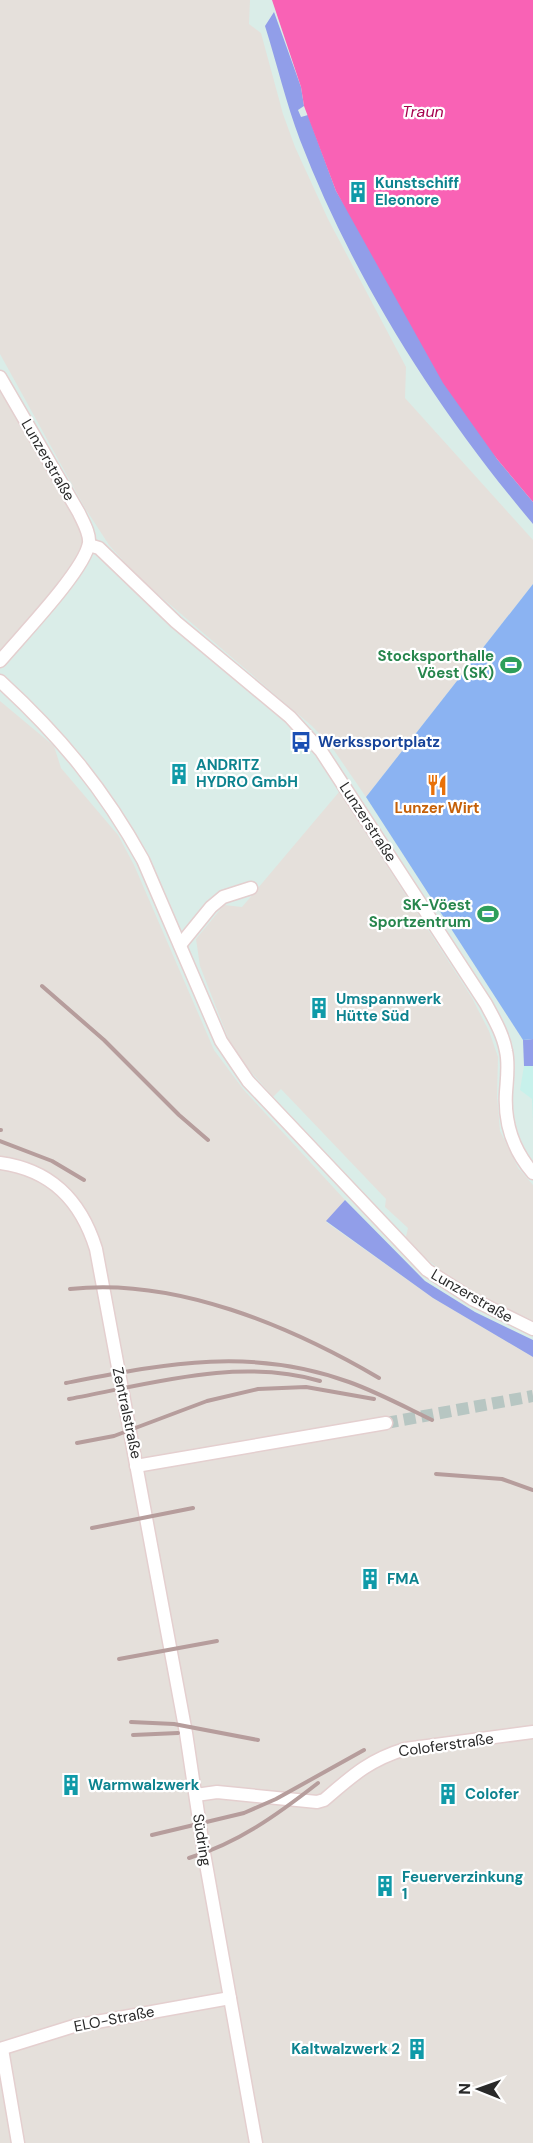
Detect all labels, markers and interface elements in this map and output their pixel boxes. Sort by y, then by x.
water label: Traun [402,101,444,122]
place label: Kunstschiff Eleonore [375,173,459,210]
building icon: Kunstschiff Eleonore [346,180,370,204]
street label: Lunzerstraße [17,416,79,504]
place label: Stocksporthalle Vöest (SK) [377,646,494,683]
sports icon: Stocksporthalle Vöest (SK) [499,653,523,677]
bus stop icon: Werkssportplatz [289,730,313,754]
place label: Werkssportplatz [318,732,440,752]
place label: ANDRITZ HYDRO GmbH [196,755,298,792]
building icon: ANDRITZ HYDRO GmbH [167,762,191,786]
restaurant icon: Lunzer Wirt [425,773,449,797]
street label: Lunzerstraße [335,778,401,866]
place label: Lunzer Wirt [395,798,479,818]
place label: SK-Vöest Sportzentrum [369,895,471,932]
sports icon: SK-Vöest Sportzentrum [476,902,500,926]
place label: Umspannwerk Hütte Süd [336,989,442,1026]
building icon: Umspannwerk Hütte Süd [307,996,331,1020]
street label: Lunzerstraße [428,1265,516,1327]
street label: Zentralstraße [108,1365,146,1461]
building icon: FMA [358,1567,382,1591]
place label: FMA [387,1569,420,1589]
street label: Coloferstraße [397,1728,495,1762]
building icon: Warmwalzwerk [59,1773,83,1797]
place label: Warmwalzwerk [88,1775,200,1795]
building icon: Colofer [436,1782,460,1806]
place label: Colofer [465,1784,519,1804]
street label: Südring [188,1812,216,1868]
place label: Feuerverzinkung 1 [402,1867,524,1904]
building icon: Feuerverzinkung 1 [373,1874,397,1898]
street label: ELO-Straße [72,2001,156,2037]
building icon: Kaltwalzwerk 2 [405,2037,429,2061]
place label: Kaltwalzwerk 2 [291,2039,400,2059]
north arrow [449,2059,509,2119]
text: N [454,2083,475,2095]

